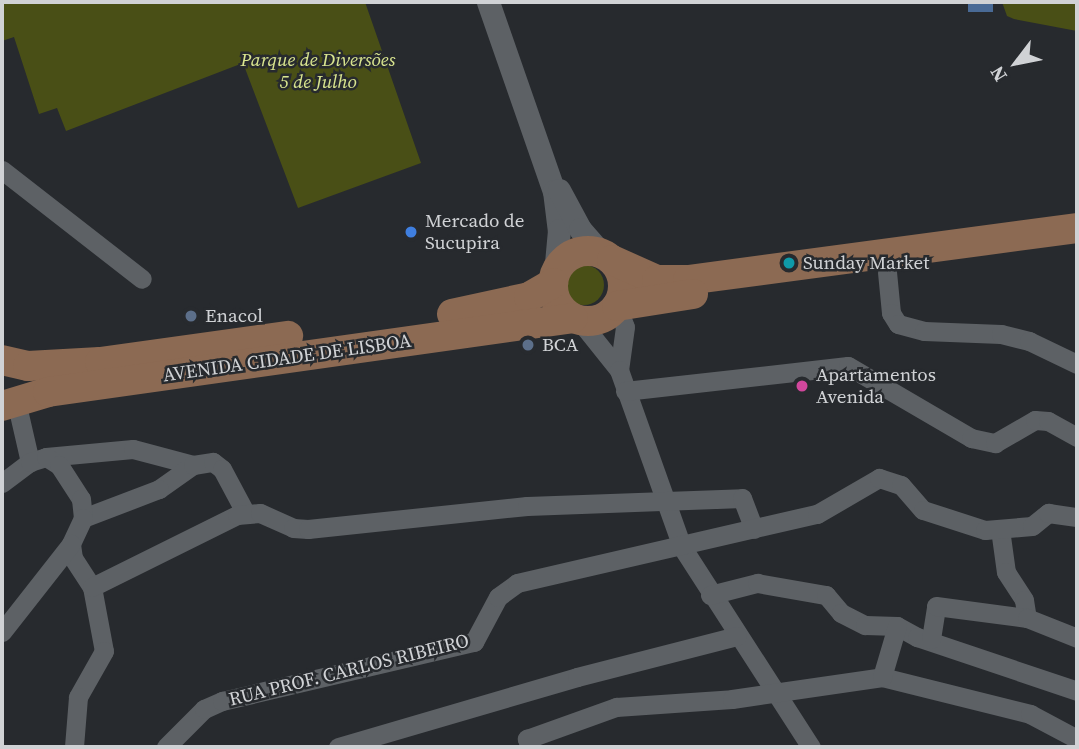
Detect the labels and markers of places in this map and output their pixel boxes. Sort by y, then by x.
place label: Mercado de Sucupira [425,210,524,254]
marker: Mercado de Sucupira [403,224,419,240]
place label: Sunday Market [803,252,929,274]
marker: Sunday Market [781,255,797,271]
place label: Enacol [205,305,263,327]
marker: Enacol [183,308,199,324]
place label: BCA [542,334,578,356]
marker: BCA [520,337,536,353]
place label: Apartamentos Avenida [816,364,936,408]
marker: Apartamentos Avenida [794,378,810,394]

